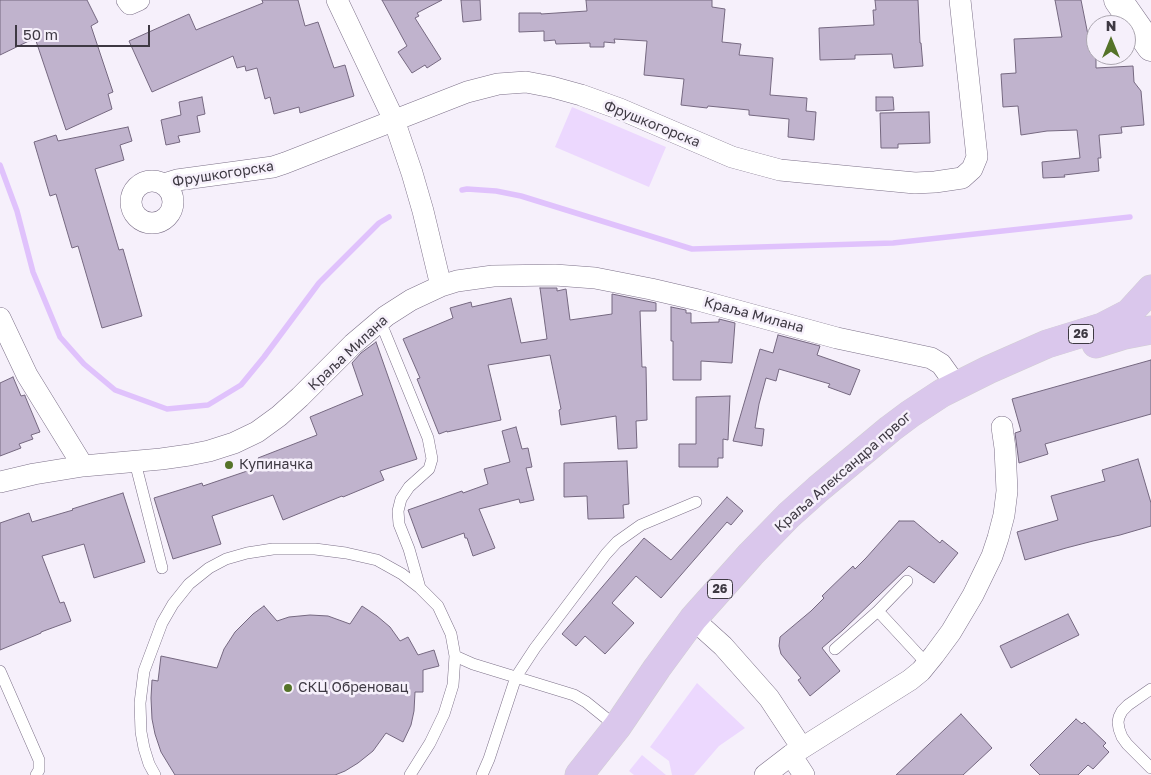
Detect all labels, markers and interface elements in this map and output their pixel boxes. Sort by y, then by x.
scale bar [18,15,152,47]
north arrow [1086,15,1136,65]
text: N [1106,17,1116,34]
text: 50 m [23,25,58,43]
street label: Фрушкогорска [601,97,703,151]
street label: Фрушкогорска [171,158,275,190]
street label: Краља Милана [702,294,806,336]
street label: Краља Милана [305,312,391,394]
road number: 26 [1068,324,1094,344]
street label: Краља Александра првог [771,408,915,536]
place label: Купиначка [239,457,313,473]
marker: Купиначка [223,459,235,471]
road number: 26 [708,580,732,598]
place label: СКЦ Обреновац [298,680,408,696]
marker: СКЦ Обреновац [282,682,294,694]

